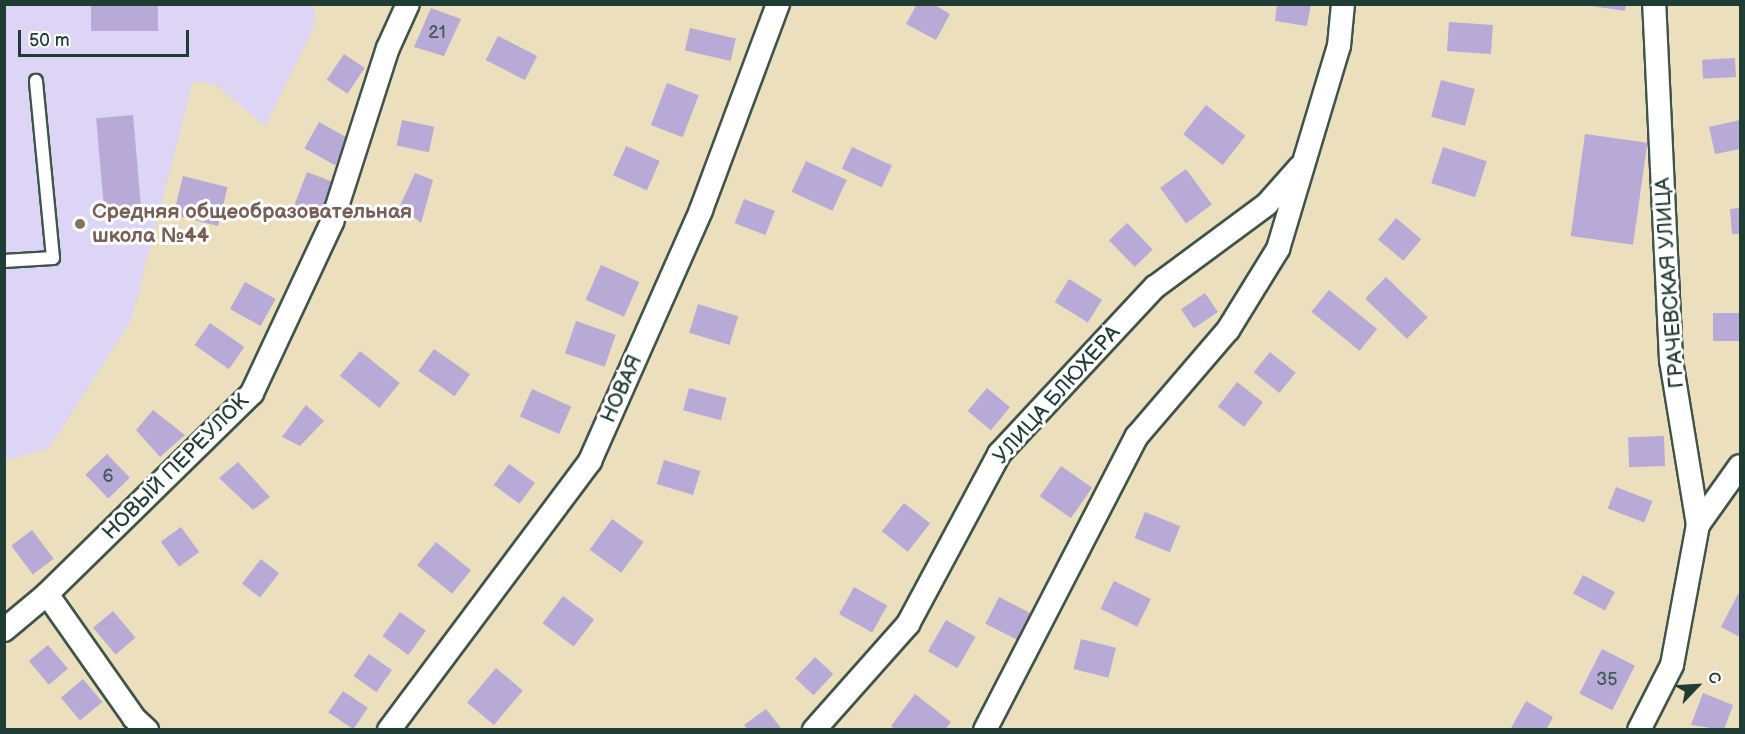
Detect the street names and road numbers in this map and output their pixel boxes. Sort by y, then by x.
street label: ГРАЧЕВСКАЯ УЛИЦА [1650,177,1690,389]
street label: УЛИЦА БЛЮХЕРА [988,321,1126,469]
street label: НОВАЯ [596,351,648,427]
street label: НОВЫЙ ПЕРЕУЛОК [98,389,254,545]

